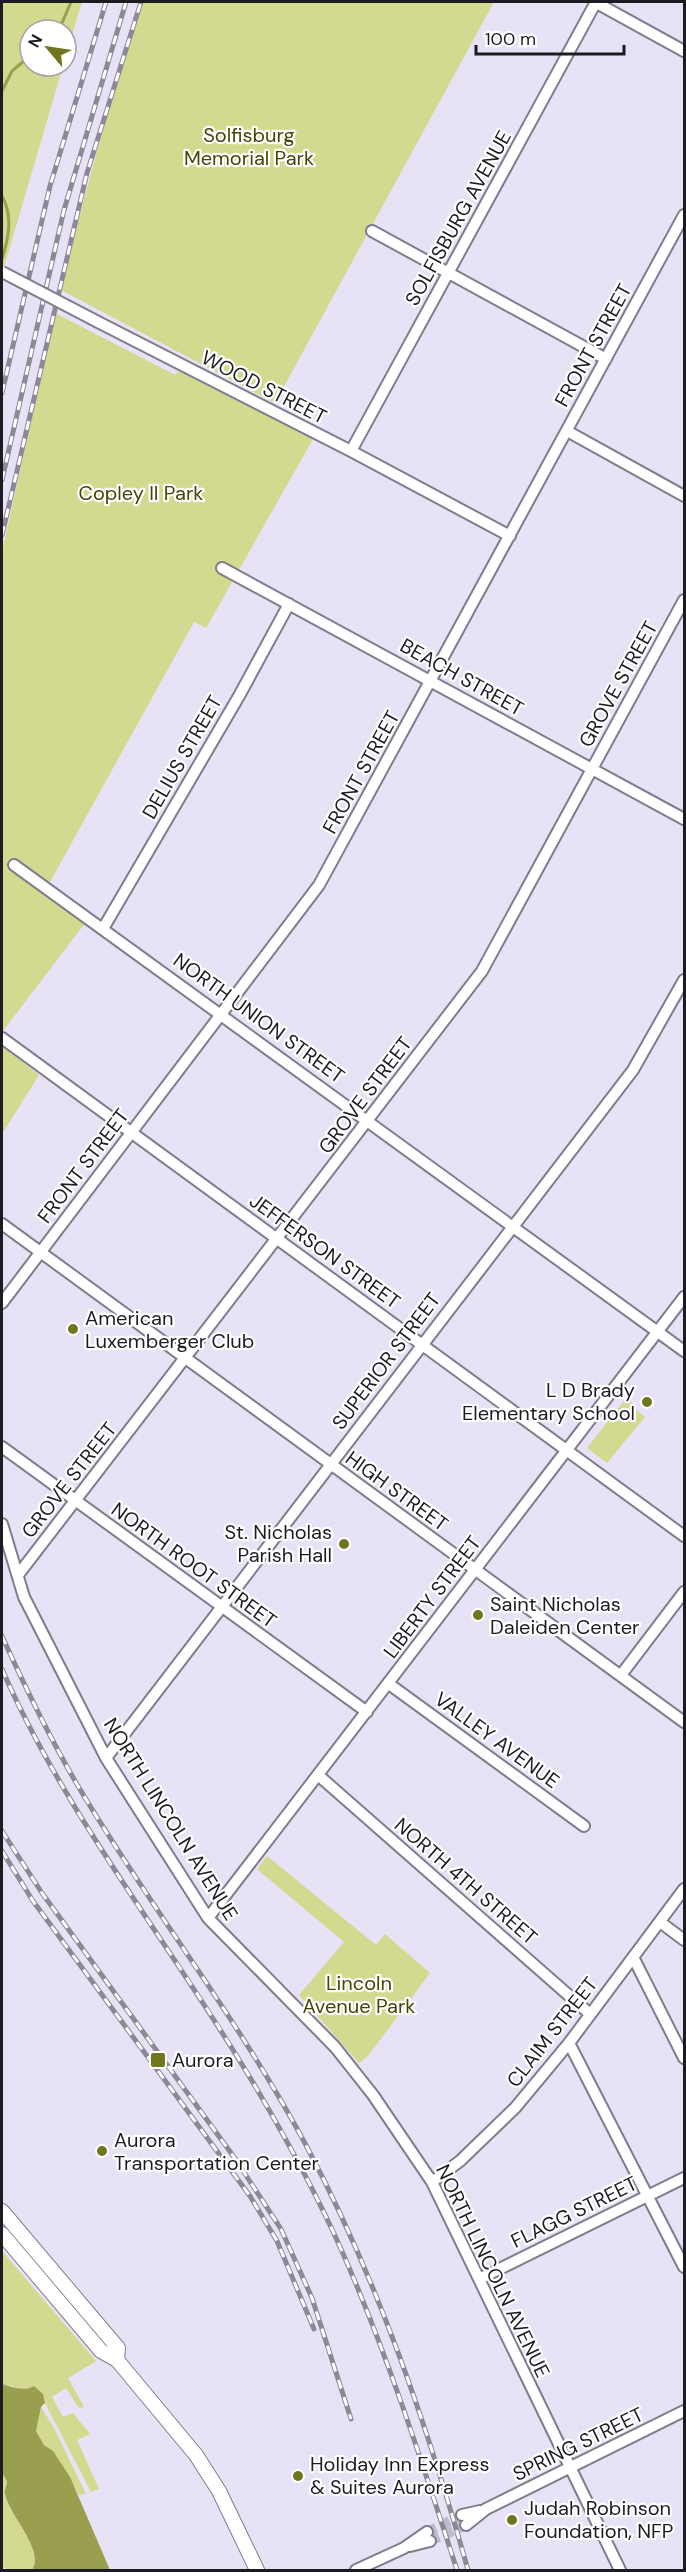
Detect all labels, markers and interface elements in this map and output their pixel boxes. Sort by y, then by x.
north arrow [18,18,78,78]
scale bar [476,18,624,56]
text: 100 m [485,27,536,51]
text: N [23,31,47,51]
park label: Solfisburg Memorial Park [184,122,314,171]
street label: SOLFISBURG AVENUE [399,126,517,310]
street label: FRONT STREET [549,279,637,411]
street label: WOOD STREET [197,344,331,430]
park label: Copley II Park [79,480,203,506]
street label: GROVE STREET [573,616,663,752]
street label: BEACH STREET [396,632,528,722]
street label: DELIUS STREET [136,691,228,823]
street label: FRONT STREET [317,706,405,838]
street label: NORTH UNION STREET [168,947,350,1089]
street label: GROVE STREET [312,1031,418,1159]
street label: FRONT STREET [32,1104,134,1228]
street label: JEFFERSON STREET [244,1187,406,1315]
street label: SUPERIOR STREET [326,1287,446,1435]
place label: American Luxemberger Club [85,1305,254,1354]
marker: American Luxemberger Club [66,1322,80,1336]
place label: L D Brady Elementary School [462,1377,635,1426]
marker: L D Brady Elementary School [640,1395,654,1409]
street label: GROVE STREET [16,1417,122,1543]
street label: HIGH STREET [341,1445,453,1537]
street label: NORTH ROOT STREET [106,1496,282,1634]
place label: St. Nicholas Parish Hall [224,1519,332,1568]
street label: LIBERTY STREET [377,1531,487,1663]
marker: St. Nicholas Parish Hall [337,1537,351,1551]
place label: Saint Nicholas Daleiden Center [490,1591,639,1640]
marker: Saint Nicholas Daleiden Center [471,1608,485,1622]
street label: VALLEY AVENUE [429,1686,565,1794]
street label: NORTH LINCOLN AVENUE [98,1713,244,1925]
street label: NORTH 4TH STREET [389,1812,543,1950]
park label: Lincoln Avenue Park [303,1970,415,2019]
street label: CLAIM STREET [501,1972,603,2092]
place label: Aurora [172,2047,234,2073]
marker: Aurora [149,2051,167,2069]
place label: Aurora Transportation Center [114,2127,319,2176]
marker: Aurora Transportation Center [95,2144,109,2158]
street label: NORTH LINCOLN AVENUE [430,2160,556,2382]
street label: FLAGG STREET [506,2170,642,2254]
street label: SPRING STREET [508,2401,648,2487]
place label: Holiday Inn Express & Suites Aurora [310,2451,489,2500]
marker: Holiday Inn Express & Suites Aurora [291,2469,305,2483]
place label: Judah Robinson Foundation, NFP [524,2495,673,2544]
marker: Judah Robinson Foundation, NFP [505,2513,519,2527]

